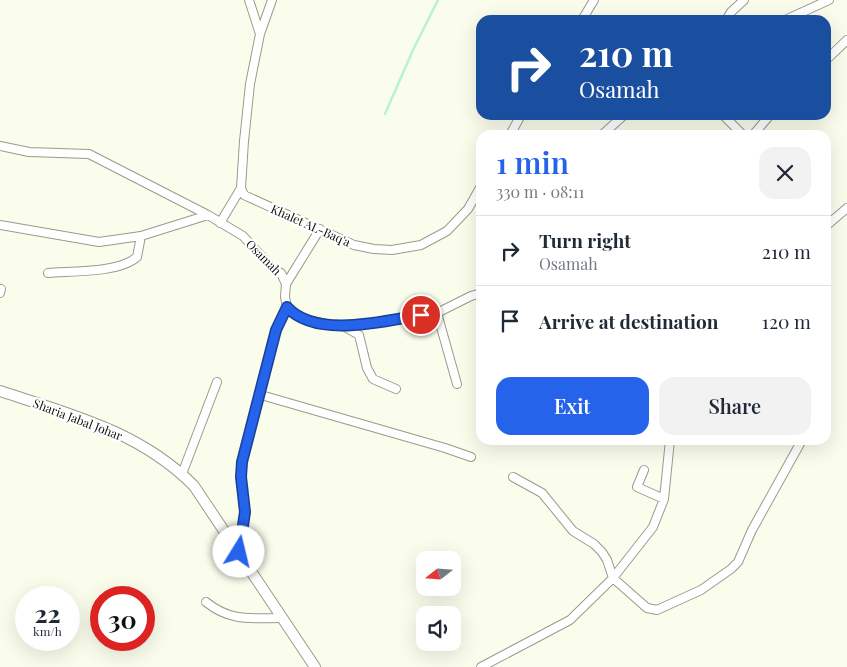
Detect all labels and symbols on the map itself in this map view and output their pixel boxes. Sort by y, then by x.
street label: Khalet AL-Baq'a [269,200,353,250]
street label: Osamah [243,236,285,278]
pin [400,294,442,336]
street label: Sharia Jabal Johar [31,395,126,444]
position arrow [212,525,264,577]
north arrow [416,551,461,596]
speed limit sign: 30 [90,586,155,651]

